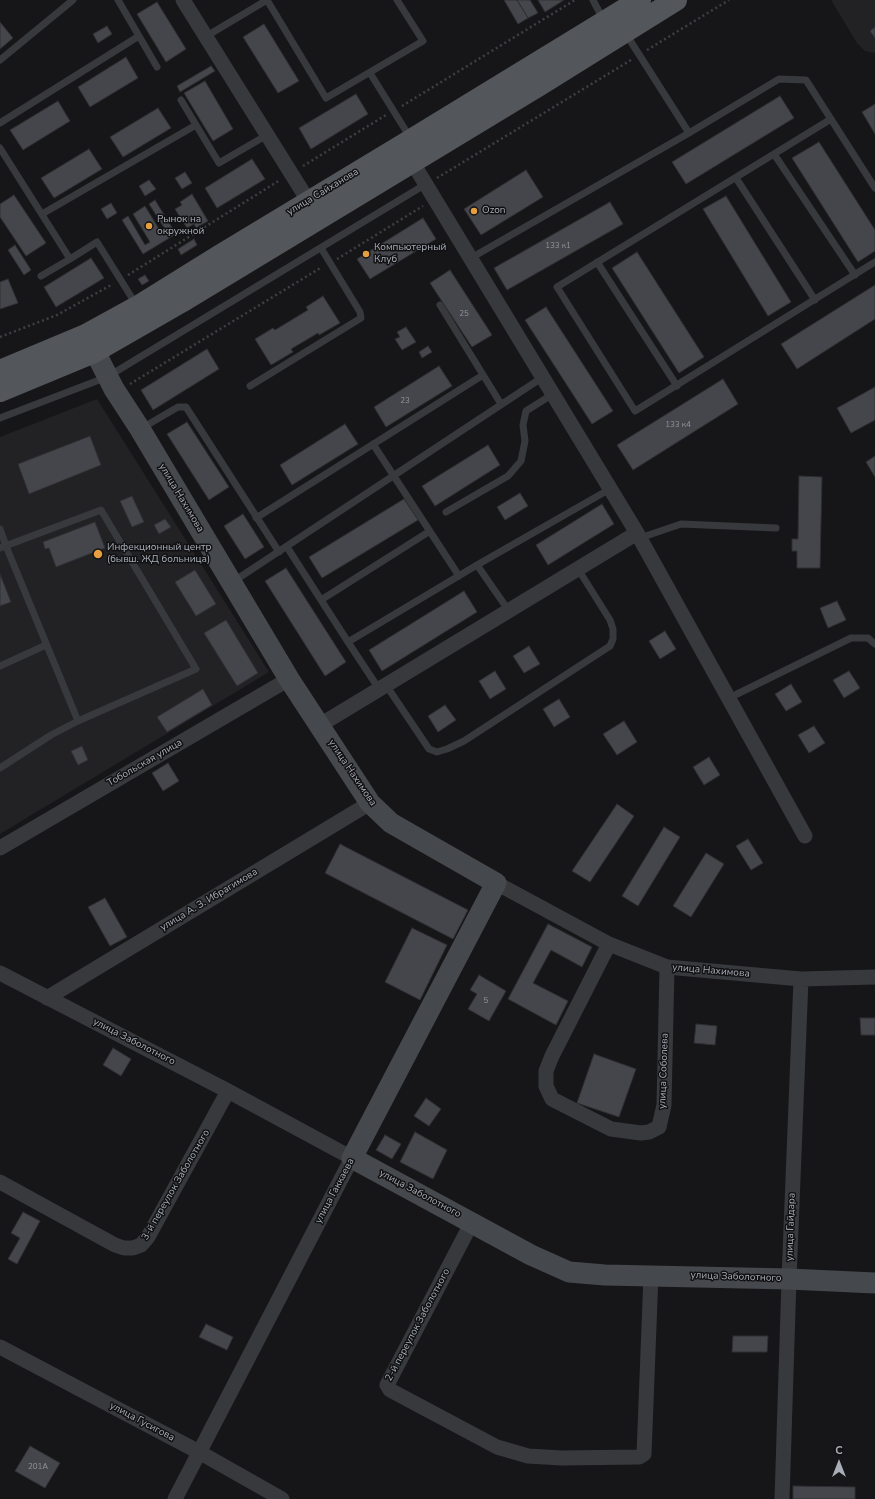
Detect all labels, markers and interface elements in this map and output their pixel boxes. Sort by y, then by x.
street label: улица Сайханова [285,166,361,218]
place label: Ozon [482,205,505,217]
marker: Ozon [469,206,479,216]
place label: Рынок на окружной [157,214,204,238]
marker: Рынок на окружной [144,221,154,231]
house number: 133 к1 [545,241,571,251]
place label: Компьютерный Клуб [374,242,446,266]
marker: Компьютерный Клуб [361,249,371,259]
house number: 25 [459,309,469,319]
house number: 23 [400,396,410,406]
house number: 133 к4 [665,420,691,430]
street label: улица Нахимова [156,462,206,534]
place label: Инфекционный центр (бывш. ЖД больница) [107,542,211,566]
marker: Инфекционный центр (бывш. ЖД больница) [92,548,104,560]
street label: Тобольская улица [105,737,185,789]
street label: улица Нахимова [325,737,379,809]
street label: улица А. З. Ибрагимова [158,866,260,934]
street label: улица Нахимова [672,962,750,980]
house number: 5 [484,996,488,1006]
street label: улица Заболотного [91,1016,177,1068]
street label: улица Соболева [657,1033,671,1109]
street label: 3-й переулок Заболотного [139,1128,213,1242]
street label: улица Гаккаева [313,1156,357,1226]
street label: улица Заболотного [377,1167,463,1221]
street label: улица Гайдара [784,1193,798,1261]
street label: 2-й переулок Заболотного [383,1267,453,1383]
street label: улица Заболотного [690,1269,782,1285]
street label: улица Гусигова [108,1400,176,1444]
north arrow [819,1443,859,1483]
text: С [835,1443,843,1458]
house number: 201А [28,1462,48,1472]

